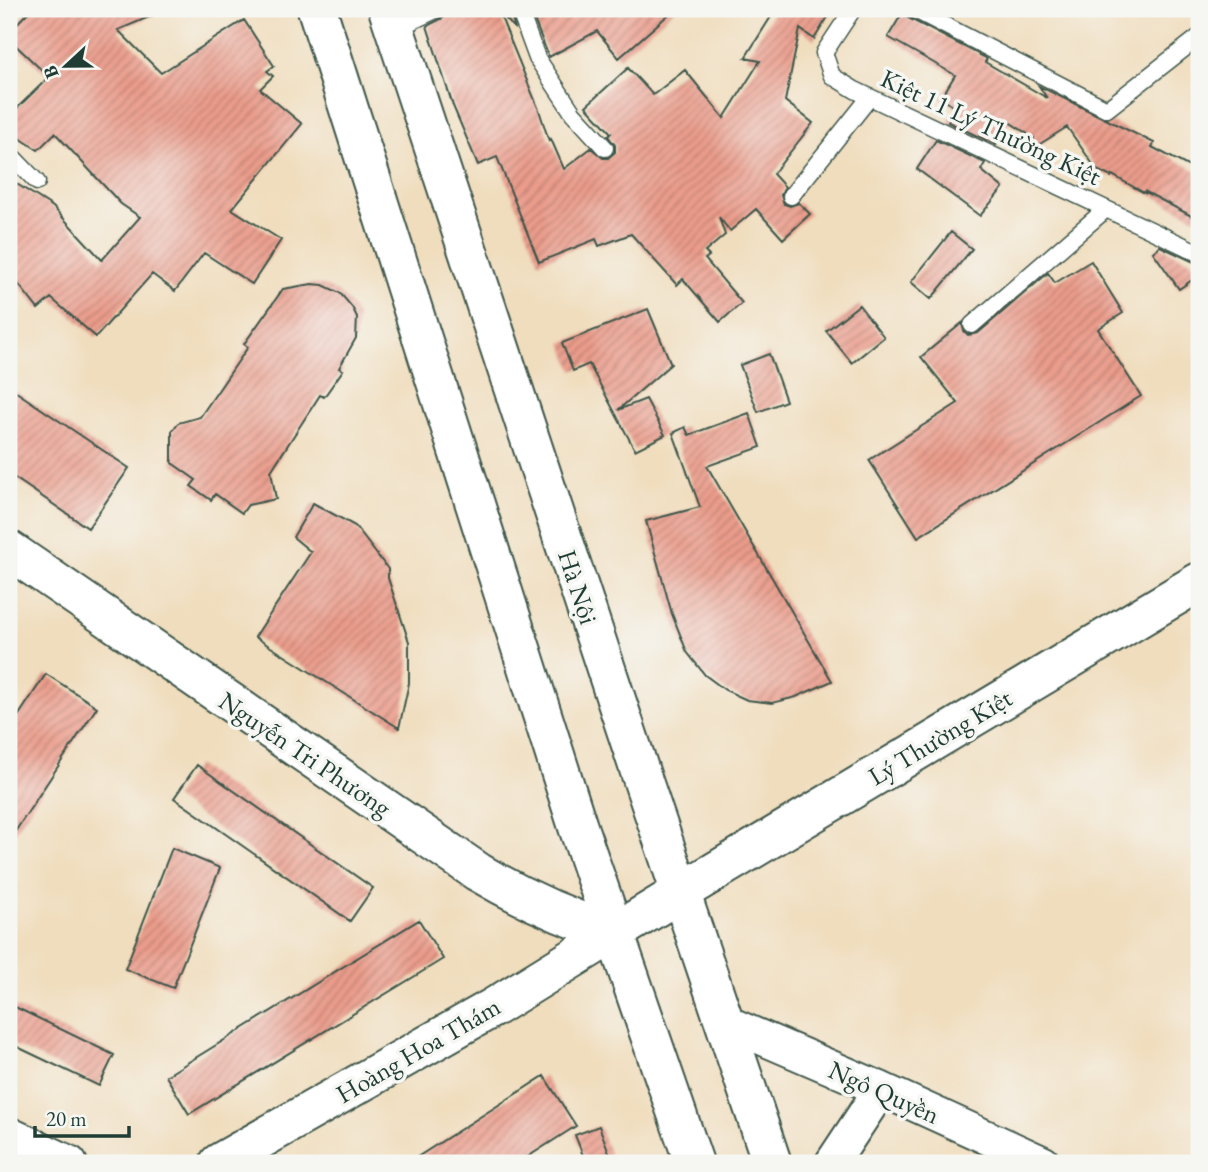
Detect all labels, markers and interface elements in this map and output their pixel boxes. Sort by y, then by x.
north arrow [32,32,102,102]
street label: Kiệt 11 Lý Thường Kiệt [875,61,1107,193]
text: B [37,62,65,82]
street label: Hà Nội [550,545,606,629]
street label: Lý Thường Kiệt [862,681,1018,793]
street label: Nguyễn Tri Phương [212,684,398,825]
street label: Hoàng Hoa Thám [330,989,506,1111]
street label: Ngô Quyền [823,1052,945,1132]
scale bar [35,1095,130,1139]
text: 20 m [46,1105,87,1132]

